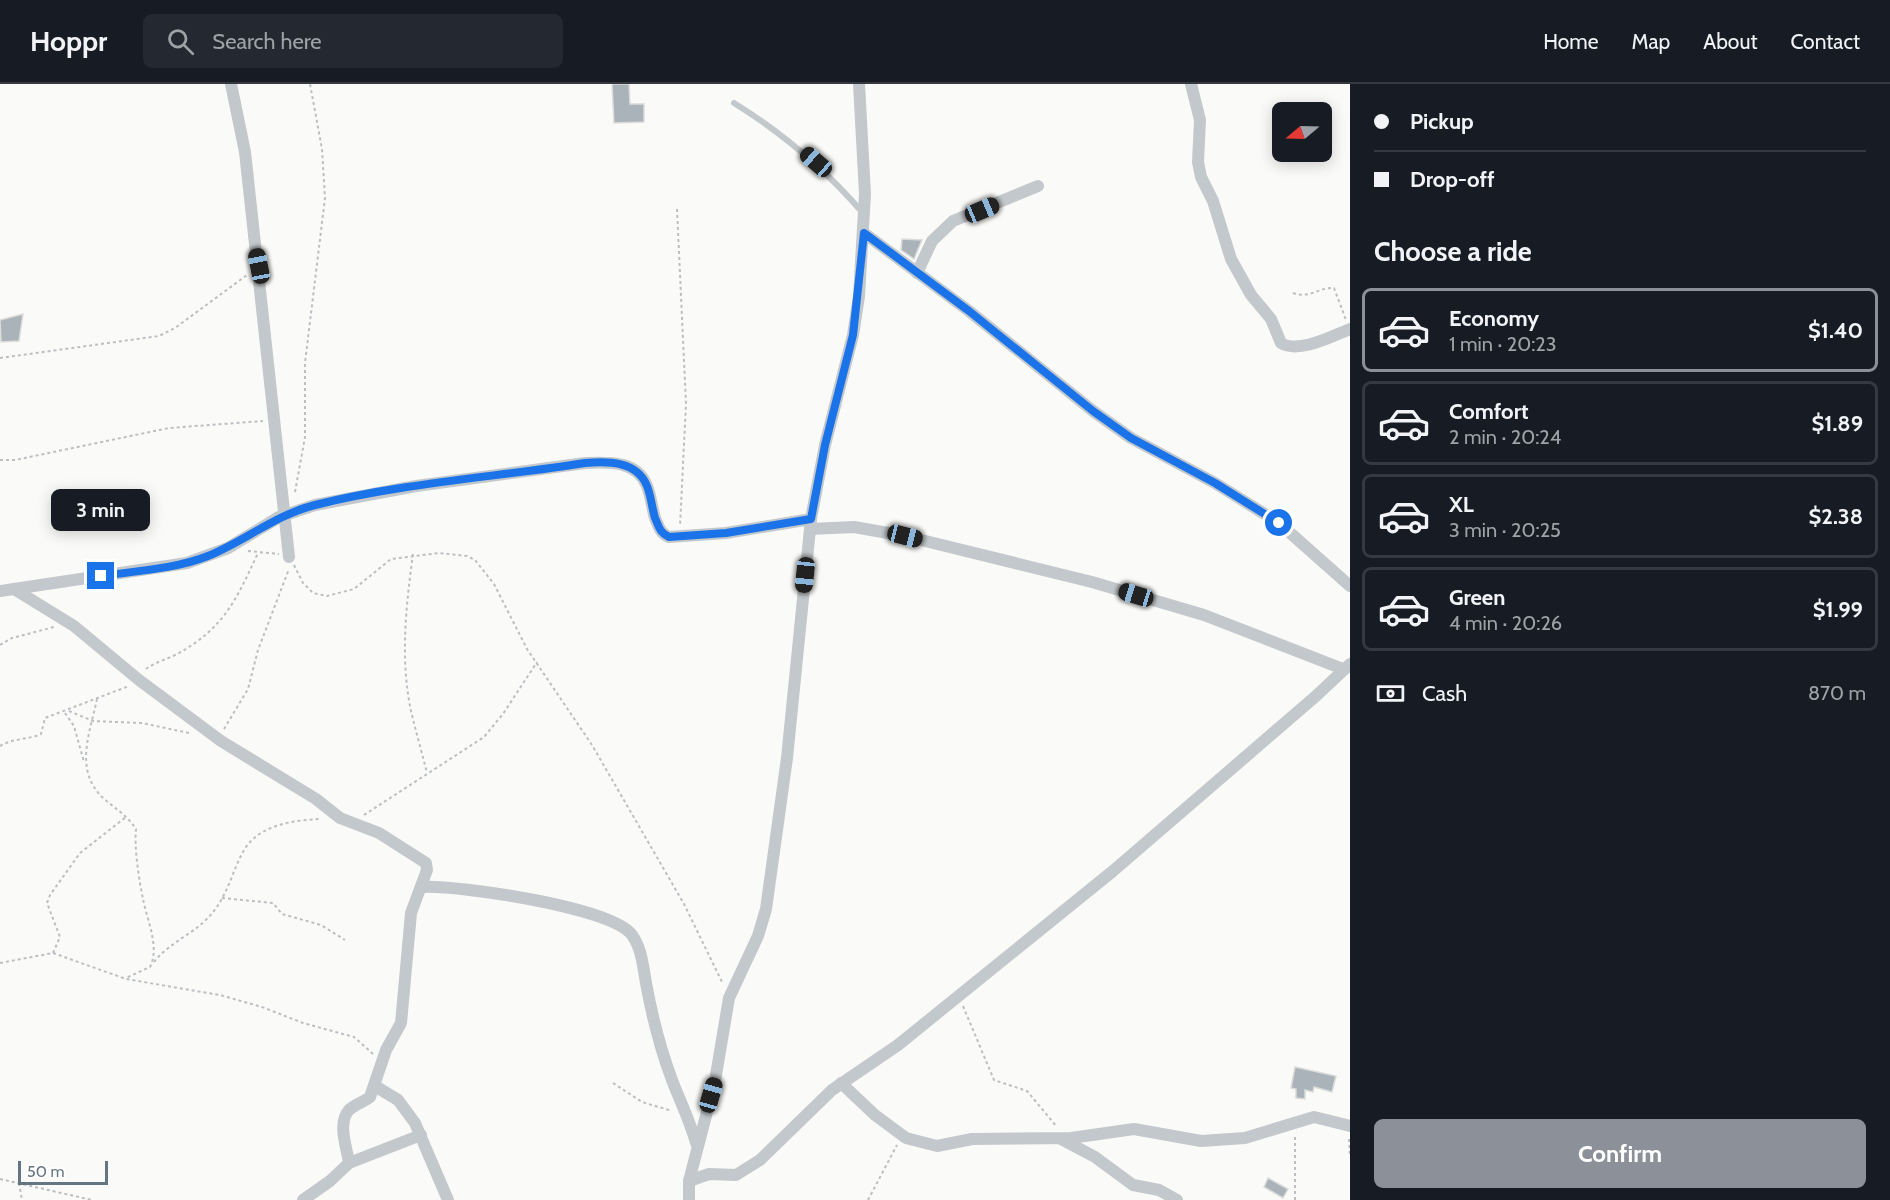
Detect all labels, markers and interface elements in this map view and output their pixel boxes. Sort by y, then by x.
search box [143,14,563,68]
text: Hoppr [30,24,107,58]
icon: search [164,25,197,58]
text: Search here [212,28,322,55]
text: Home [1543,29,1599,54]
text: Map [1632,29,1670,54]
text: About [1703,29,1757,54]
text: Contact [1790,29,1860,54]
north arrow [1272,102,1332,162]
map controls [1272,102,1332,162]
text: Pickup [1410,108,1474,135]
car [797,143,835,181]
text: Drop-off [1410,166,1494,193]
car [962,195,1002,225]
text: Choose a ride [1374,235,1532,268]
car [247,247,271,285]
icon: car [1377,303,1431,357]
text: Economy [1449,305,1539,332]
text: $1.40 [1808,317,1863,344]
text: 1 min · 20:23 [1449,332,1557,356]
icon: car [1377,396,1431,450]
text: Comfort [1449,398,1528,425]
text: $1.89 [1812,410,1863,437]
text: 2 min · 20:24 [1449,425,1561,449]
callout: 3 min [51,489,150,531]
icon: car [1377,489,1431,543]
text: XL [1449,491,1474,518]
text: 3 min [76,498,125,522]
text: $2.38 [1809,503,1863,530]
route start [1265,509,1292,536]
text: 3 min · 20:25 [1449,518,1561,542]
car [885,523,925,549]
car [794,556,816,594]
route end [87,562,114,589]
car [1116,581,1156,609]
icon: car [1377,582,1431,636]
text: Green [1449,584,1505,611]
text: $1.99 [1813,596,1863,623]
text: 4 min · 20:26 [1449,611,1562,635]
icon: cash [1374,677,1407,710]
text: Cash [1422,680,1467,707]
text: 870 m [1808,681,1866,705]
car [697,1075,725,1115]
button: Confirm [1374,1119,1866,1188]
scale bar [18,1158,108,1186]
text: 50 m [27,1162,64,1181]

